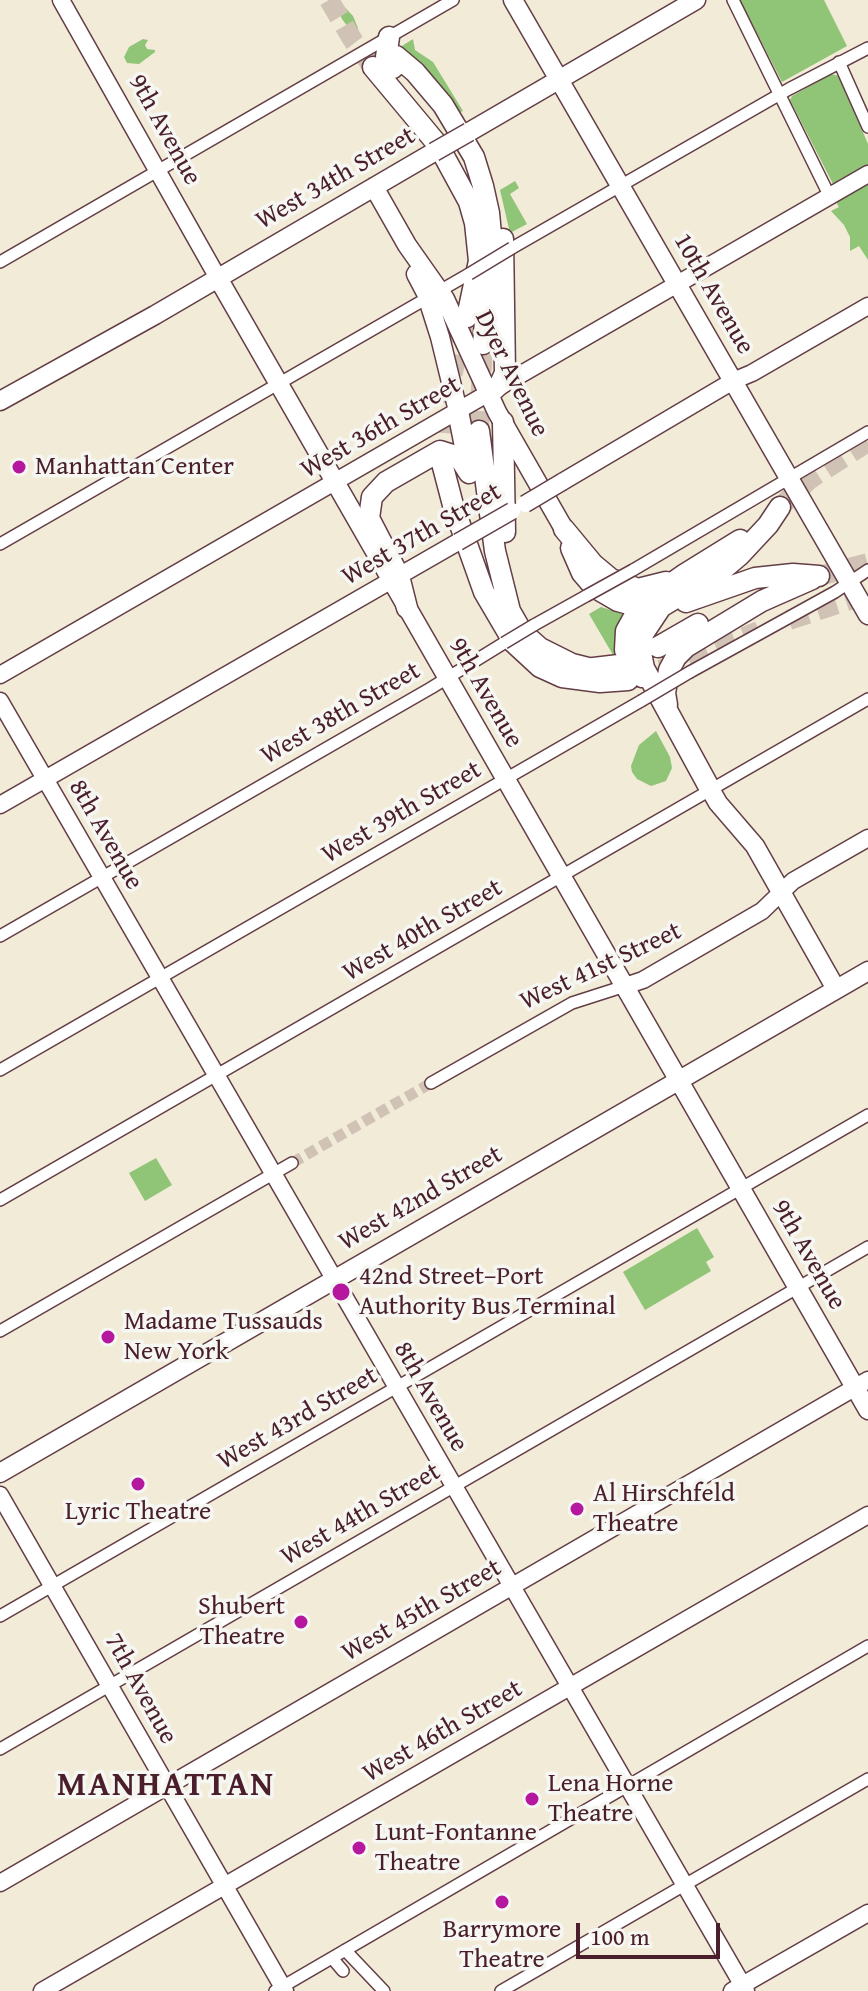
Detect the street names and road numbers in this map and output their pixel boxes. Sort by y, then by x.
street label: 9th Avenue [121,69,207,191]
street label: West 34th Street [251,121,421,237]
street label: 10th Avenue [666,228,760,360]
street label: Dyer Avenue [467,306,555,442]
street label: West 36th Street [296,370,466,486]
street label: West 37th Street [337,477,507,593]
street label: 9th Avenue [441,632,529,754]
street label: West 38th Street [256,656,426,772]
street label: West 39th Street [317,755,487,871]
street label: 8th Avenue [61,774,149,896]
street label: West 40th Street [338,873,508,989]
street label: West 41st Street [515,916,687,1018]
street label: West 42nd Street [334,1140,508,1258]
street label: 9th Avenue [764,1194,852,1316]
street label: 8th Avenue [386,1336,474,1458]
street label: West 43rd Street [213,1361,383,1477]
street label: West 44th Street [276,1457,446,1573]
street label: West 45th Street [337,1553,507,1669]
street label: 7th Avenue [97,1628,183,1750]
street label: West 46th Street [358,1674,528,1790]

